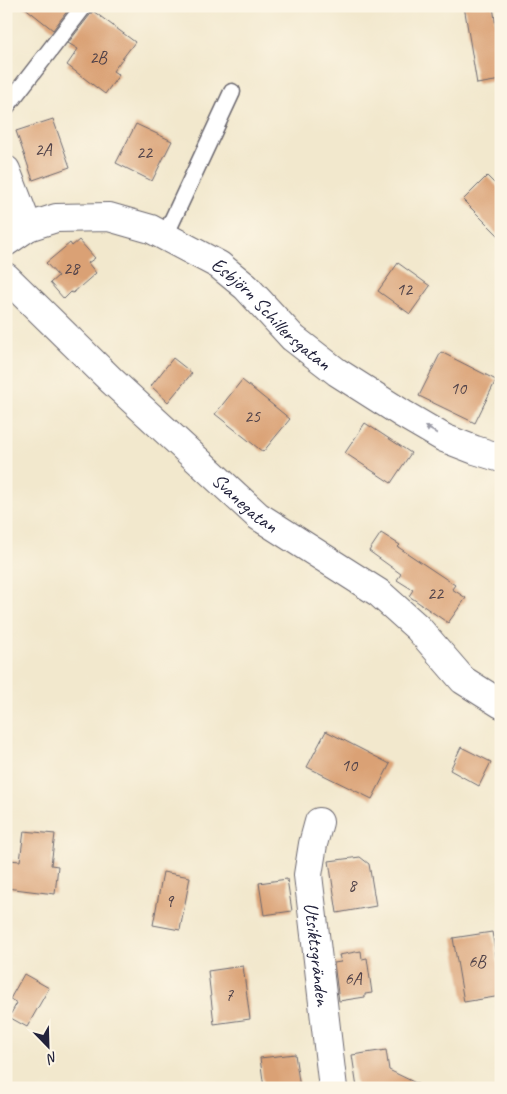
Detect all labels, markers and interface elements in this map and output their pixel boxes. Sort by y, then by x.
house number: 2B [89,46,108,68]
house number: 2A [34,138,53,160]
house number: 22 [136,141,154,163]
street label: Esbjörn Schillersgatan [207,251,337,376]
house number: 28 [63,257,81,279]
house number: 12 [396,278,414,300]
house number: 10 [450,377,468,399]
house number: 25 [244,405,261,427]
one-way arrow [424,426,438,435]
street label: Svanegatan [207,468,283,538]
house number: 22 [427,582,445,604]
house number: 10 [341,754,359,776]
house number: 8 [348,874,358,896]
house number: 9 [165,890,175,912]
street label: Utsiktsgränden [299,901,336,1008]
house number: 6B [468,950,487,972]
house number: 6A [344,967,363,989]
house number: 7 [225,984,234,1006]
north arrow [22,1022,72,1072]
text: N [43,1048,60,1068]

